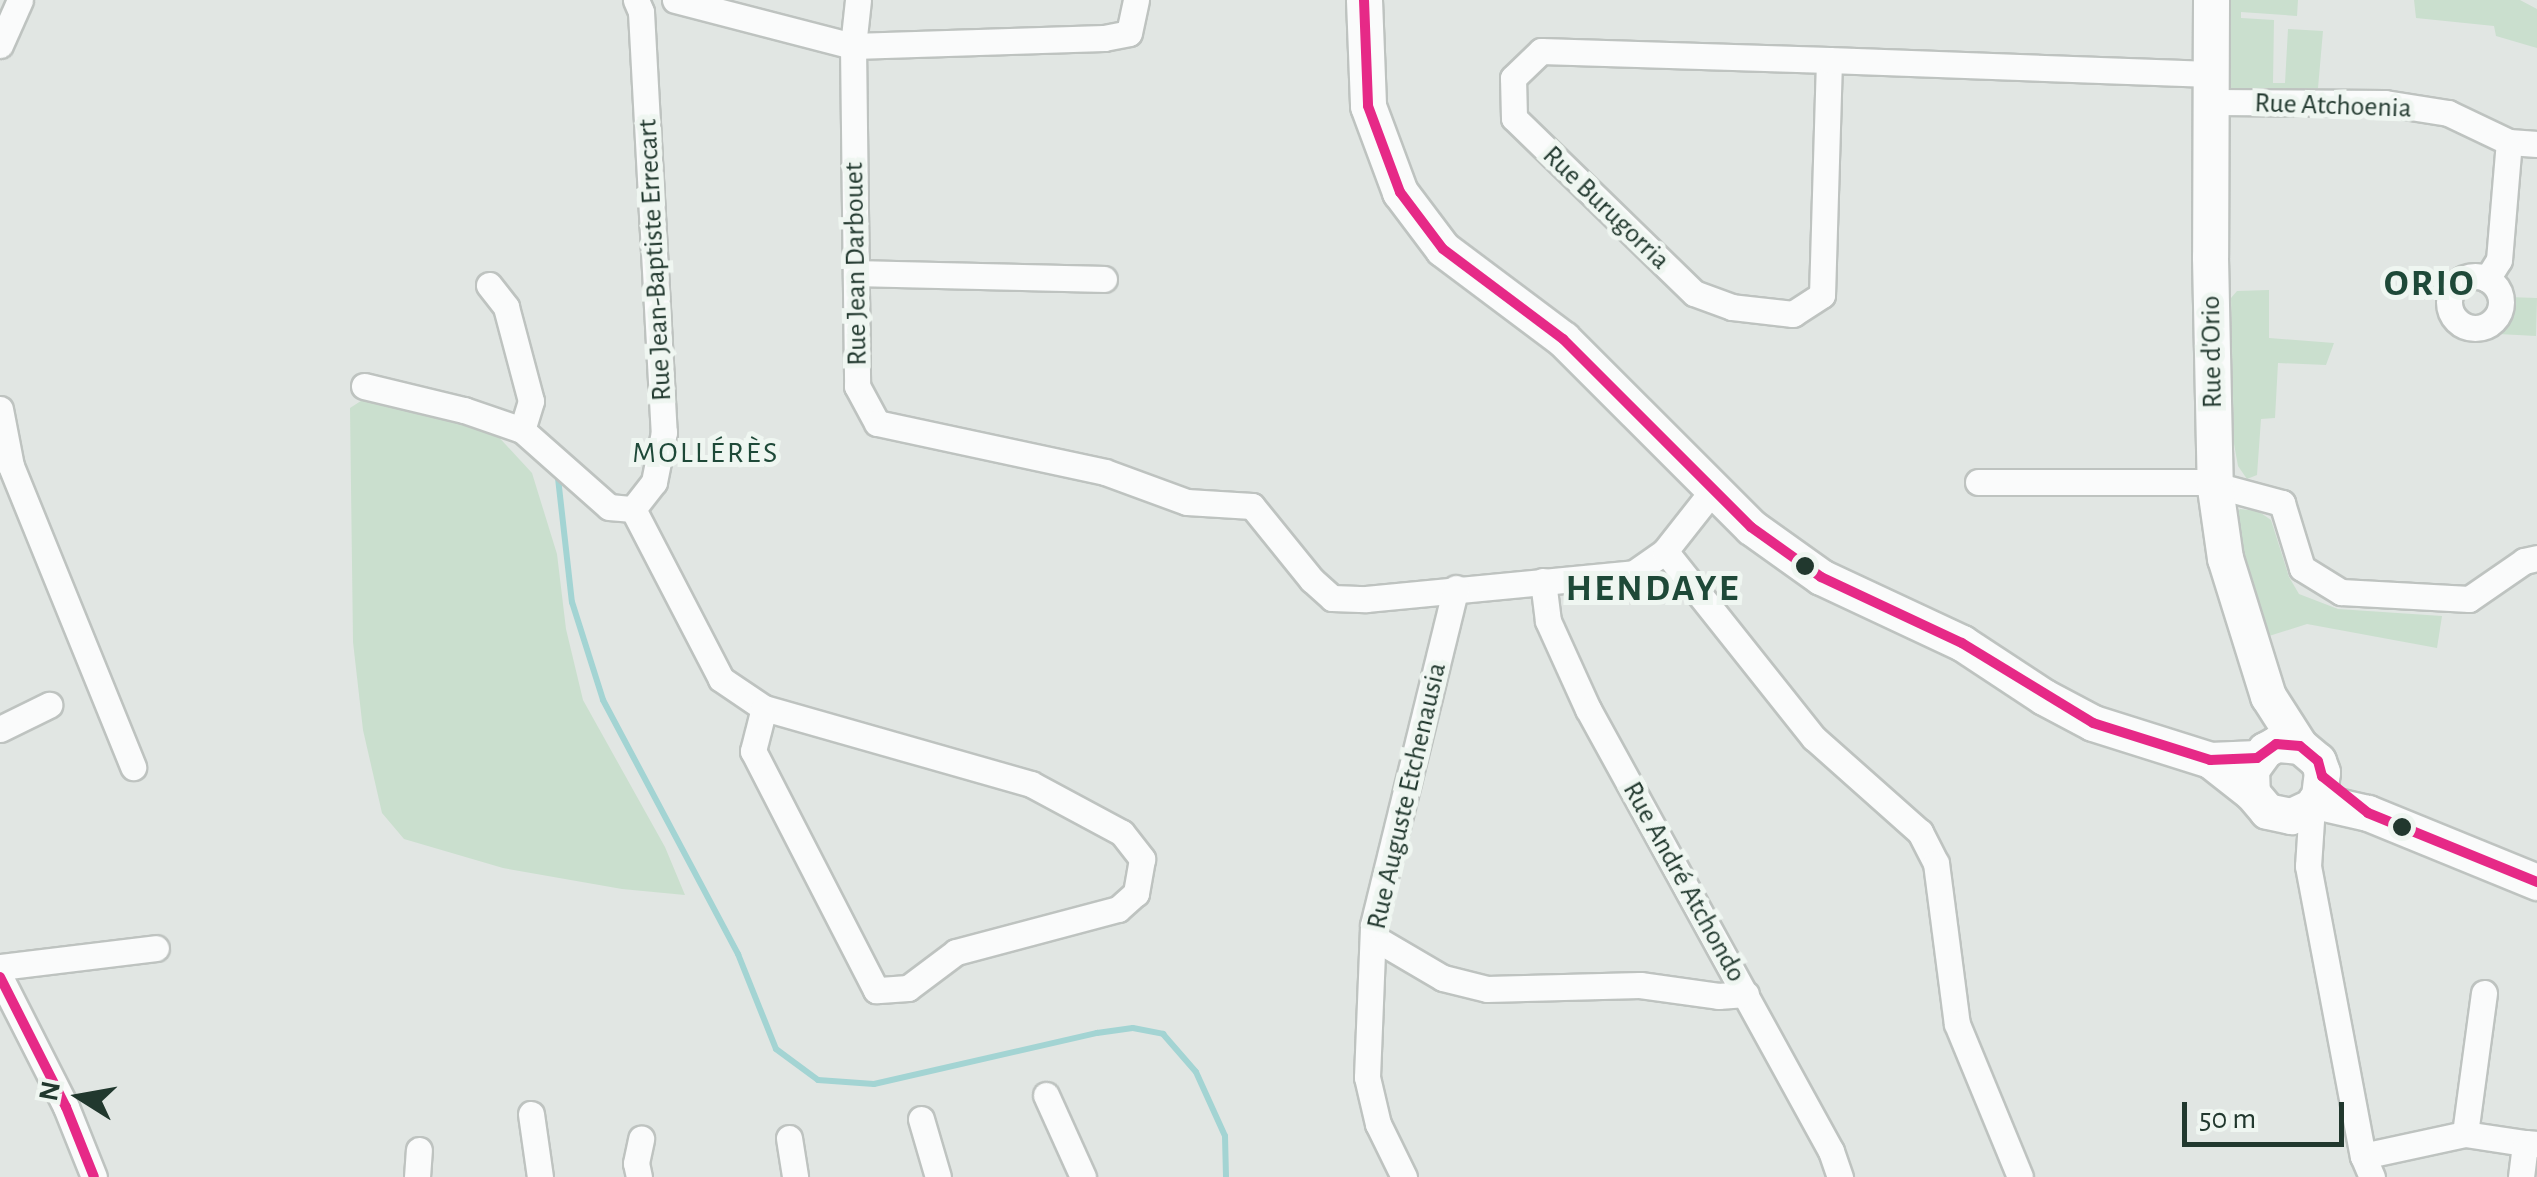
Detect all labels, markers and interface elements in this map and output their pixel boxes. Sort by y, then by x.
street label: Rue Atchoenia [2254,86,2412,126]
street label: Rue Jean-Baptiste Errecart [631,118,679,402]
street label: Rue Burugorria [1535,139,1677,277]
street label: Rue Jean Darbouet [837,162,875,366]
district label: ORIO [2384,262,2476,308]
street label: Rue d'Orio [2194,295,2230,409]
district label: MOLLÉRÈS [632,435,780,471]
unlabelled marker [1795,556,1815,576]
district label: HENDAYE [1565,567,1741,613]
street label: Rue Auguste Etchenausia [1360,659,1454,933]
street label: Rue André Atchondo [1615,776,1753,988]
unlabelled marker [2392,817,2412,837]
north arrow [30,1047,130,1147]
text: N [35,1079,66,1104]
scale bar [2187,1082,2350,1144]
text: 50 m [2199,1104,2256,1134]

